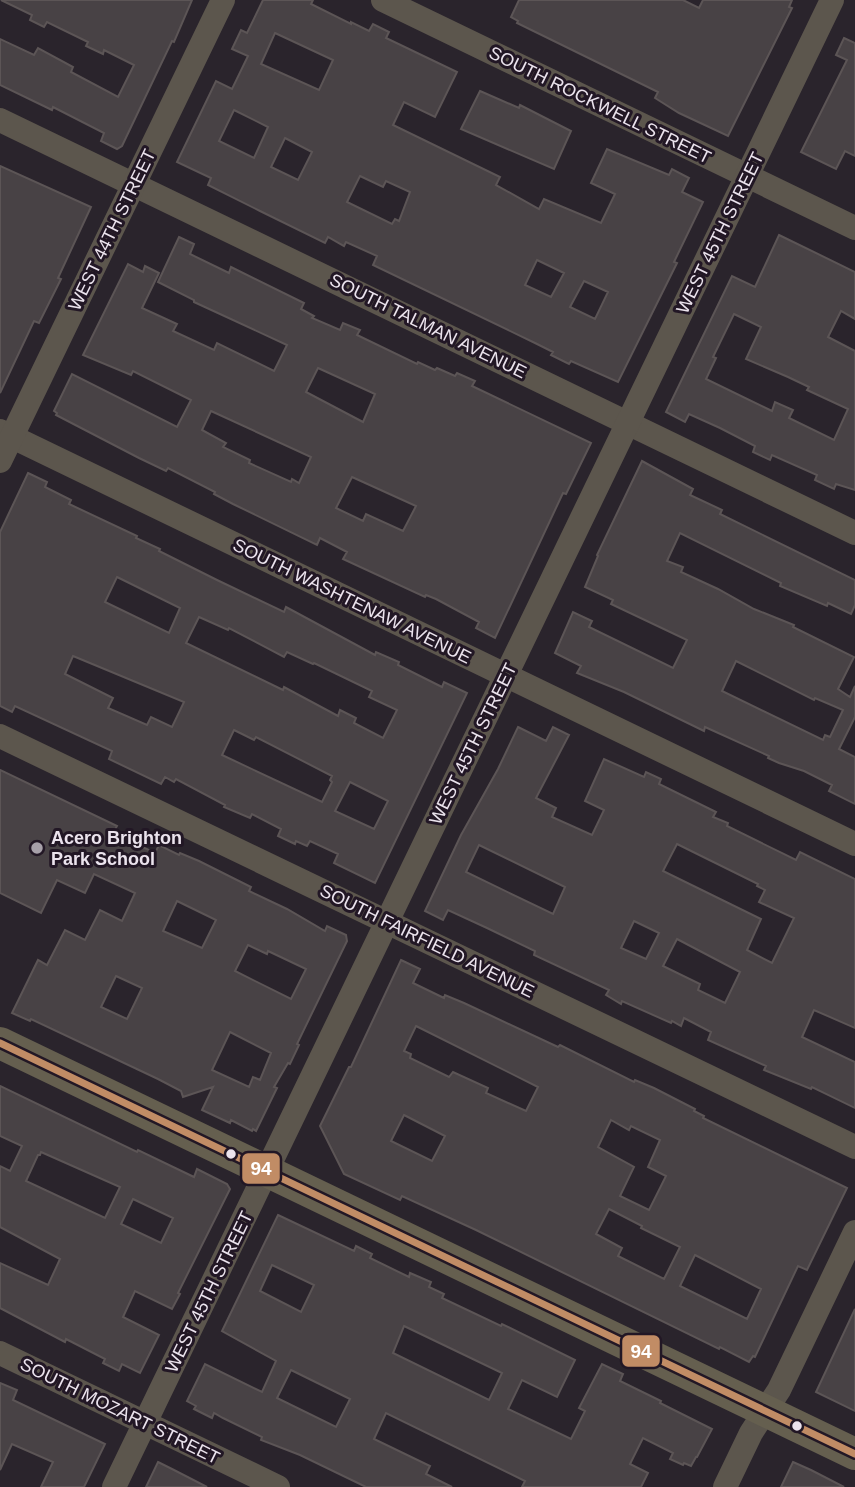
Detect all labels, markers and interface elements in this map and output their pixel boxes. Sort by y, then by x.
street label: SOUTH ROCKWELL STREET [486,42,714,168]
street label: WEST 44TH STREET [64,146,160,314]
street label: WEST 45TH STREET [672,149,768,317]
street label: SOUTH TALMAN AVENUE [327,270,529,382]
street label: SOUTH WASHTENAW AVENUE [230,535,474,667]
street label: WEST 45TH STREET [425,660,521,828]
place label: Acero Brighton Park School [51,828,182,869]
marker: Acero Brighton Park School [29,840,45,856]
street label: SOUTH FAIRFIELD AVENUE [317,880,537,1002]
unlabelled marker [224,1147,238,1161]
line badge: 94 [241,1152,281,1185]
text: 94 [250,1158,272,1179]
street label: WEST 45TH STREET [161,1208,257,1376]
line badge: 94 [621,1334,661,1368]
text: 94 [630,1341,652,1362]
street label: SOUTH MOZART STREET [17,1354,223,1468]
unlabelled marker [790,1419,804,1433]

